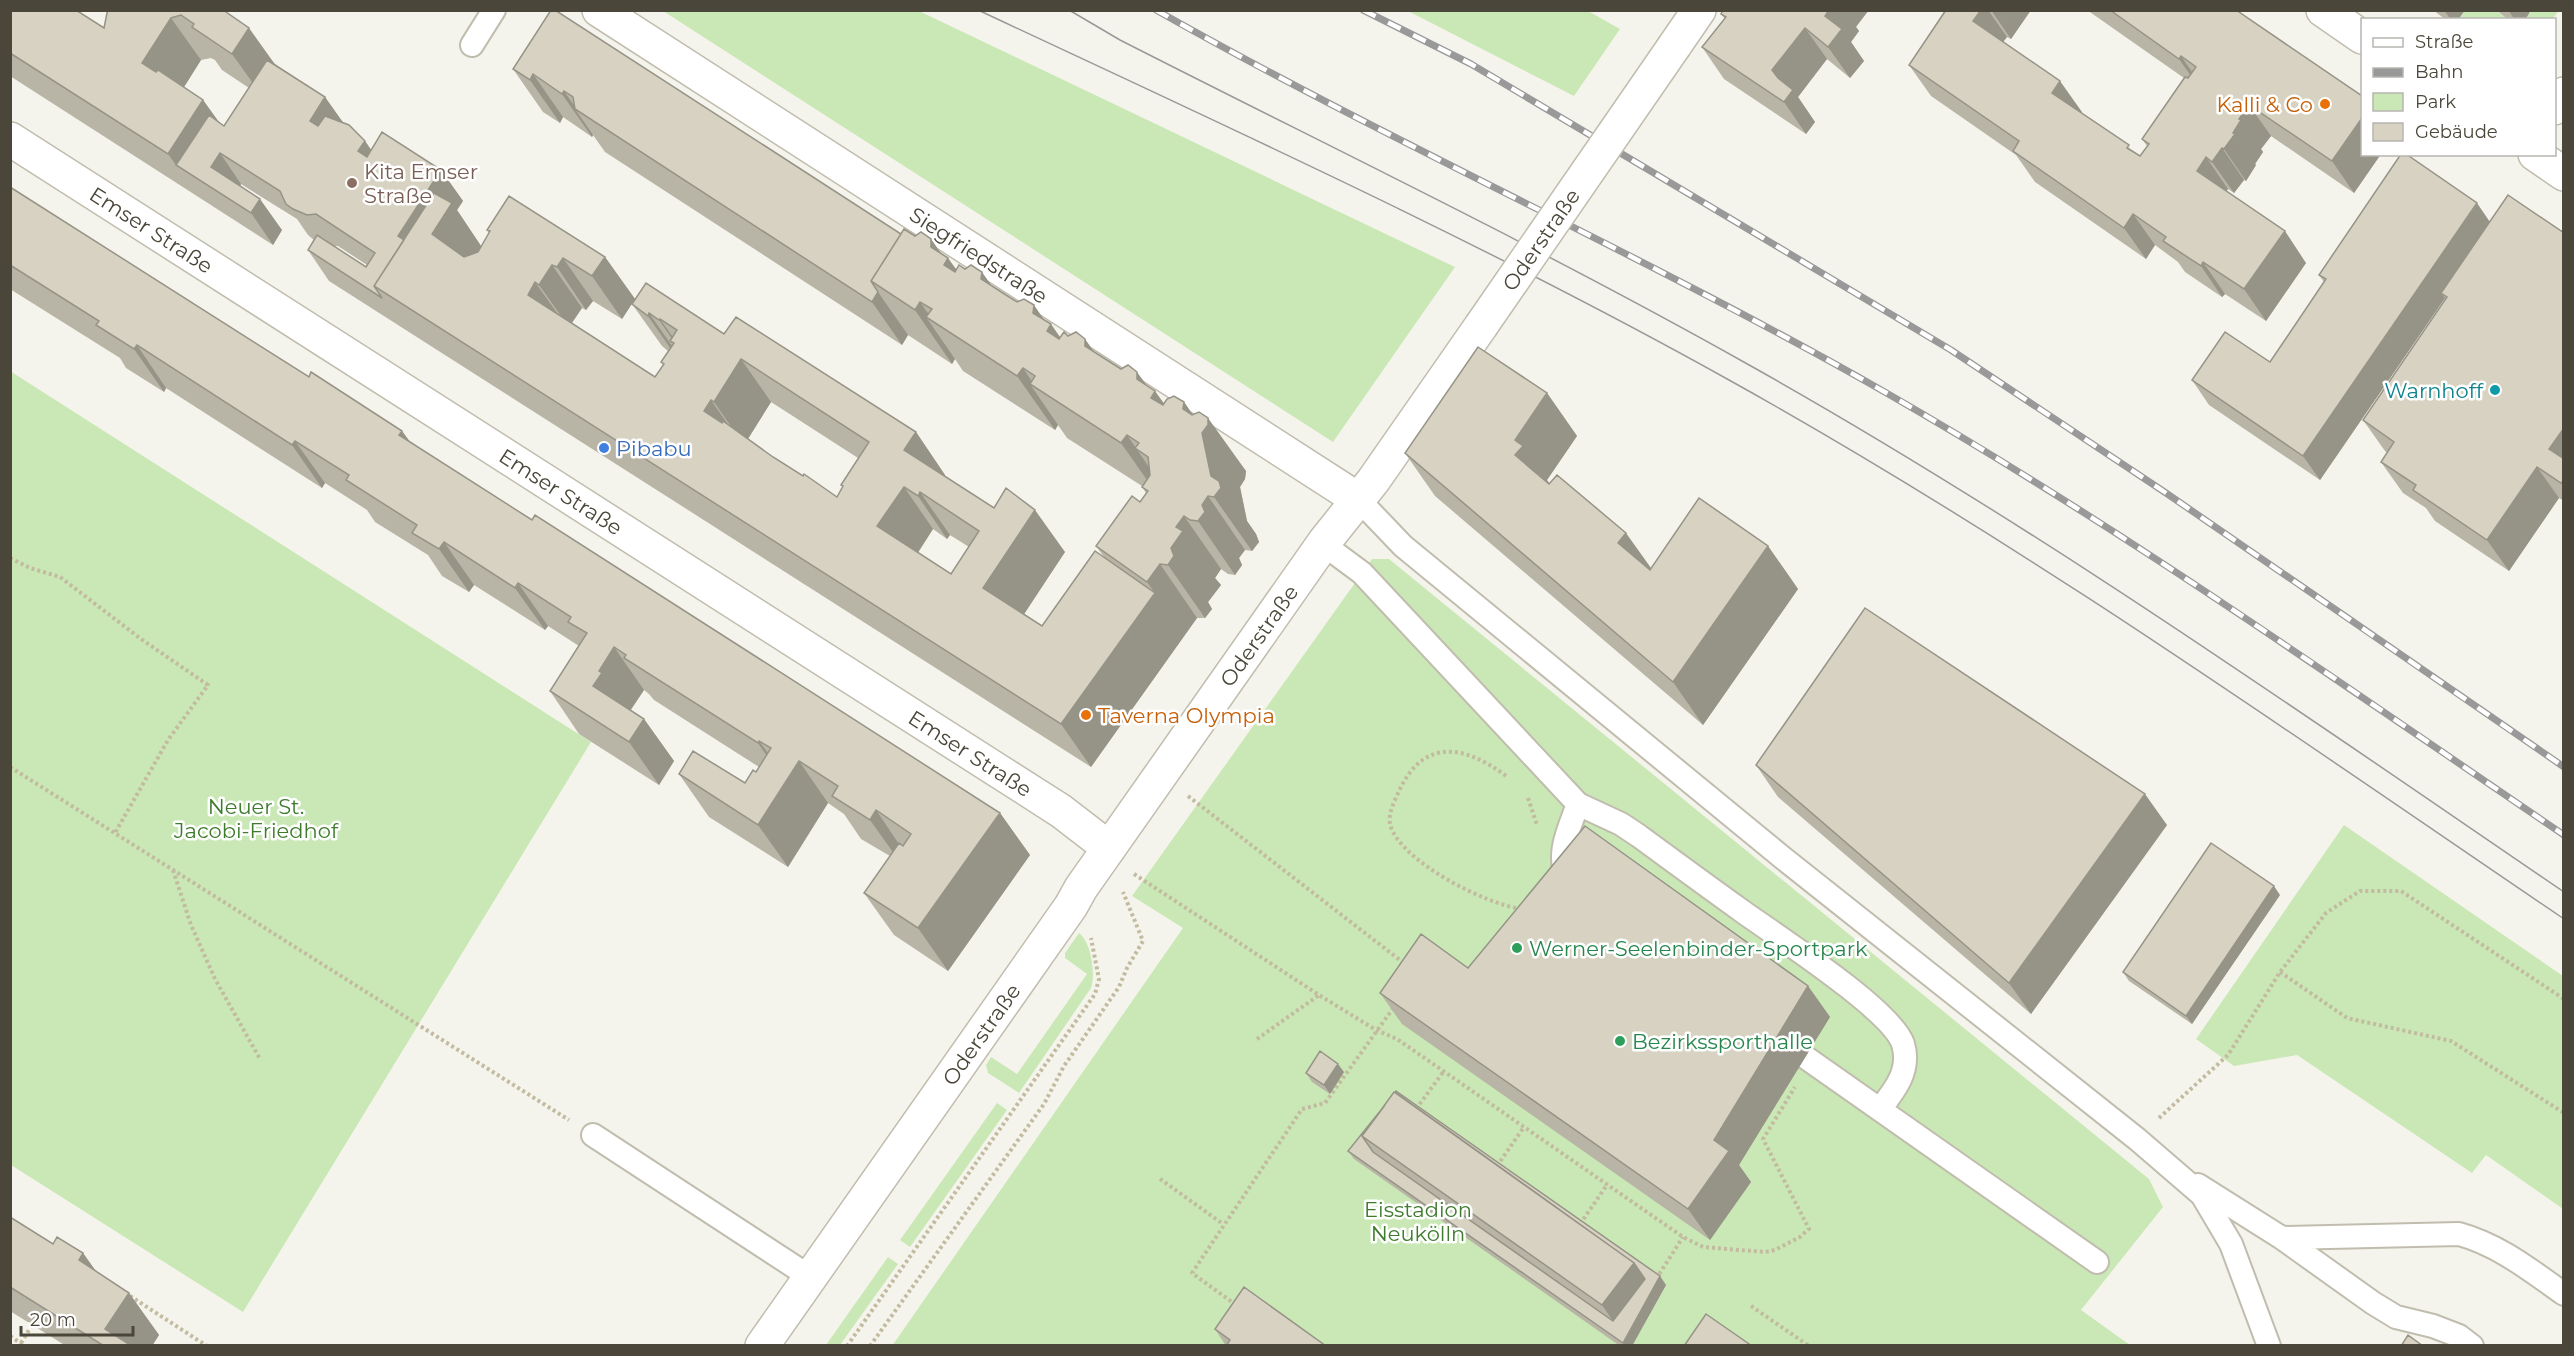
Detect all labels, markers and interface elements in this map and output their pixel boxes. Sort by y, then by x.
legend [2361,18,2556,156]
text: Straße [2415,31,2474,53]
text: Bahn [2415,61,2464,83]
text: Park [2415,91,2456,113]
place label: Kalli & Co [2216,92,2313,117]
marker: Kalli & Co [2318,97,2332,111]
text: Gebäude [2415,121,2498,143]
place label: Kita Emser Straße [364,159,478,208]
marker: Kita Emser Straße [345,176,359,190]
street label: Emser Straße [85,181,218,278]
street label: Oderstraße [1497,184,1585,295]
street label: Siegfriedstraße [905,201,1053,309]
place label: Warnhoff [2384,378,2484,403]
marker: Warnhoff [2488,383,2502,397]
place label: Pibabu [616,436,692,461]
marker: Pibabu [597,441,611,455]
street label: Emser Straße [495,443,627,540]
street label: Oderstraße [1214,580,1303,691]
place label: Taverna Olympia [1098,703,1275,728]
street label: Emser Straße [904,705,1037,802]
marker: Taverna Olympia [1079,708,1093,722]
park label: Neuer St. Jacobi-Friedhof [173,794,339,843]
place label: Werner-Seelenbinder-Sportpark [1529,936,1868,961]
marker: Werner-Seelenbinder-Sportpark [1510,941,1524,955]
street label: Oderstraße [937,979,1025,1090]
place label: Bezirkssporthalle [1632,1029,1813,1054]
marker: Bezirkssporthalle [1613,1034,1627,1048]
park label: Eisstadion Neukölln [1364,1197,1472,1246]
scale bar [21,1299,134,1337]
text: 20 m [30,1309,76,1331]

